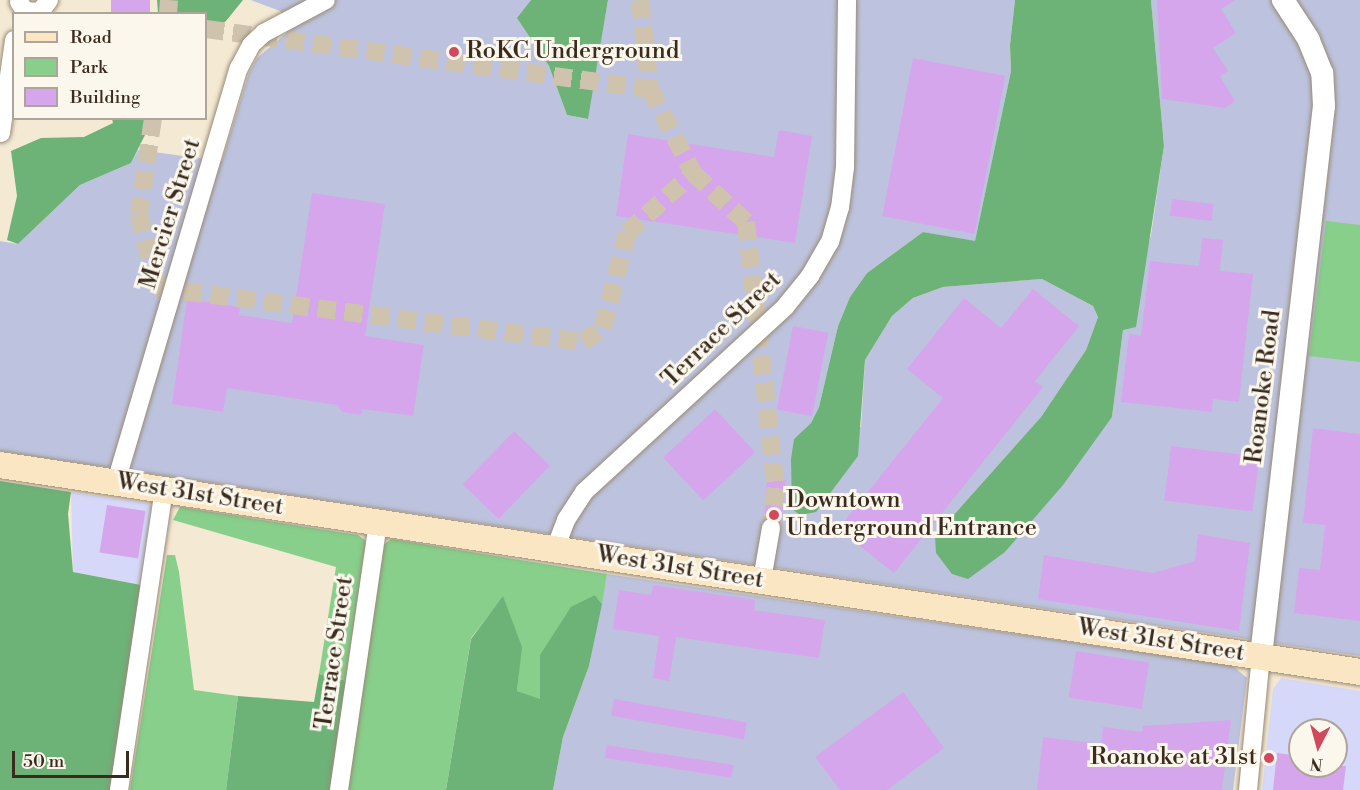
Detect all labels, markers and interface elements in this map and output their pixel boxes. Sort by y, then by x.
legend [12,12,207,120]
text: Road [70,26,112,49]
place label: RoKC Underground [466,38,679,66]
marker: RoKC Underground [447,45,461,59]
text: Park [70,56,107,79]
text: Building [70,86,140,109]
street label: Mercier Street [134,135,208,293]
street label: Terrace Street [656,266,788,394]
street label: Roanoke Road [1240,308,1288,466]
street label: West 31st Street [114,468,286,522]
place label: Downtown Underground Entrance [786,487,1037,543]
marker: Downtown Underground Entrance [767,508,781,522]
street label: West 31st Street [594,541,766,595]
street label: Terrace Street [310,575,360,731]
street label: West 31st Street [1075,614,1247,668]
north arrow [1288,718,1348,778]
scale bar [15,739,132,777]
place label: Roanoke at 31st [1090,744,1257,772]
text: 50 m [23,750,64,773]
marker: Roanoke at 31st [1262,751,1276,765]
text: N [1309,753,1324,775]

